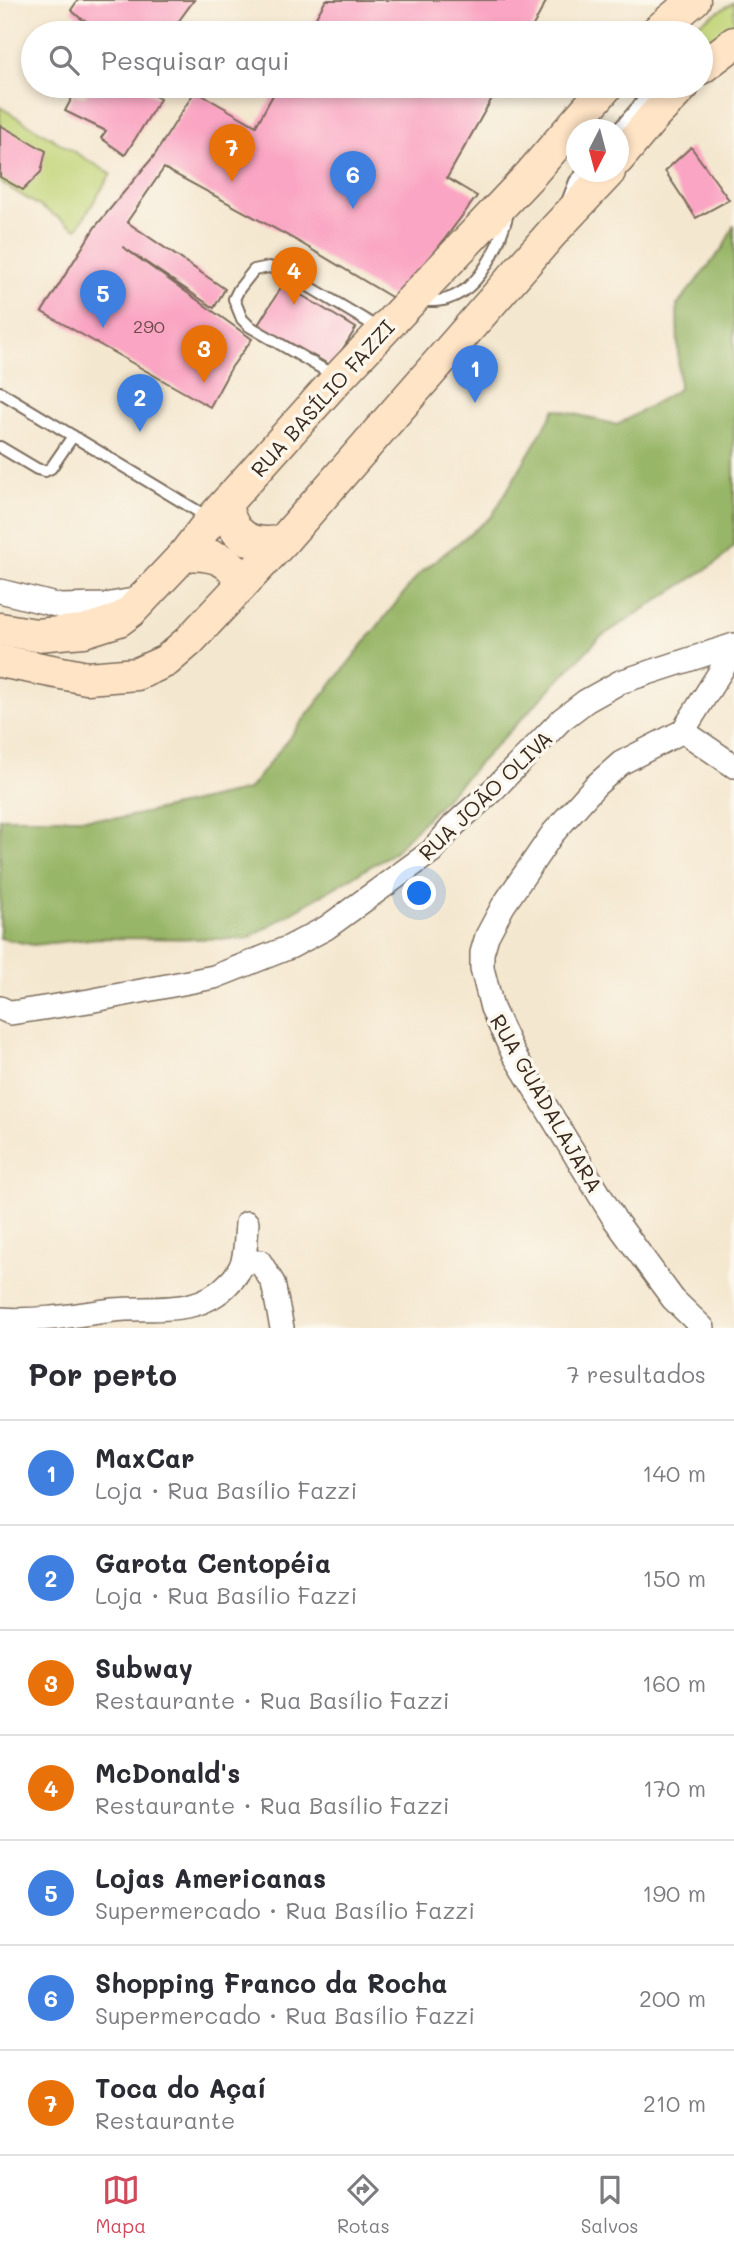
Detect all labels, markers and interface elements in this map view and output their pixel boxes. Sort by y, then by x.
search box [21,21,713,98]
icon: search [45,41,83,79]
text: Pesquisar aqui [101,43,290,77]
north arrow [566,119,629,182]
pin: 7 [209,124,255,182]
pin: 6 [330,151,376,209]
pin: 4 [271,247,317,305]
pin: 5 [80,270,126,328]
house number: 290 [133,314,165,338]
street label: RUA BASÍLIO FAZZI [244,314,400,482]
pin: 3 [181,325,227,383]
pin: 1 [452,345,498,403]
pin: 2 [117,374,163,432]
street label: RUA JOÃO OLIVA [413,724,557,866]
your location [402,876,436,910]
street label: RUA GUADALAJARA [485,1009,609,1197]
text: Por perto [28,1354,177,1394]
text: 7 resultados [567,1359,706,1389]
text: MaxCar [95,1441,194,1475]
text: 1 [46,1458,56,1488]
text: 140 m [642,1458,706,1488]
text: Loja · Rua Basílio Fazzi [95,1475,357,1505]
text: Garota Centopéia [95,1546,331,1580]
text: 2 [45,1563,57,1593]
text: 150 m [642,1563,706,1593]
text: Loja · Rua Basílio Fazzi [95,1580,357,1610]
text: Subway [95,1651,193,1685]
text: 3 [44,1668,58,1698]
text: 160 m [642,1668,706,1698]
text: Restaurante · Rua Basílio Fazzi [95,1685,450,1715]
text: McDonald's [95,1756,240,1790]
text: 4 [44,1773,58,1803]
text: 170 m [643,1773,706,1803]
text: Restaurante · Rua Basílio Fazzi [95,1790,450,1820]
text: Lojas Americanas [95,1861,326,1895]
text: 5 [44,1878,58,1908]
text: 190 m [642,1878,706,1908]
text: Supermercado · Rua Basílio Fazzi [95,1895,475,1925]
text: Shopping Franco da Rocha [95,1966,447,2000]
text: 6 [44,1983,58,2013]
text: 200 m [639,1983,706,2013]
text: Supermercado · Rua Basílio Fazzi [95,2000,475,2030]
text: Toca do Açaí [95,2071,266,2105]
text: 7 [45,2088,57,2118]
text: 210 m [643,2088,706,2118]
text: Restaurante [95,2105,235,2135]
tab: Mapa [95,2171,146,2238]
tab: Rotas [337,2171,390,2238]
tab: Salvos [581,2171,639,2238]

